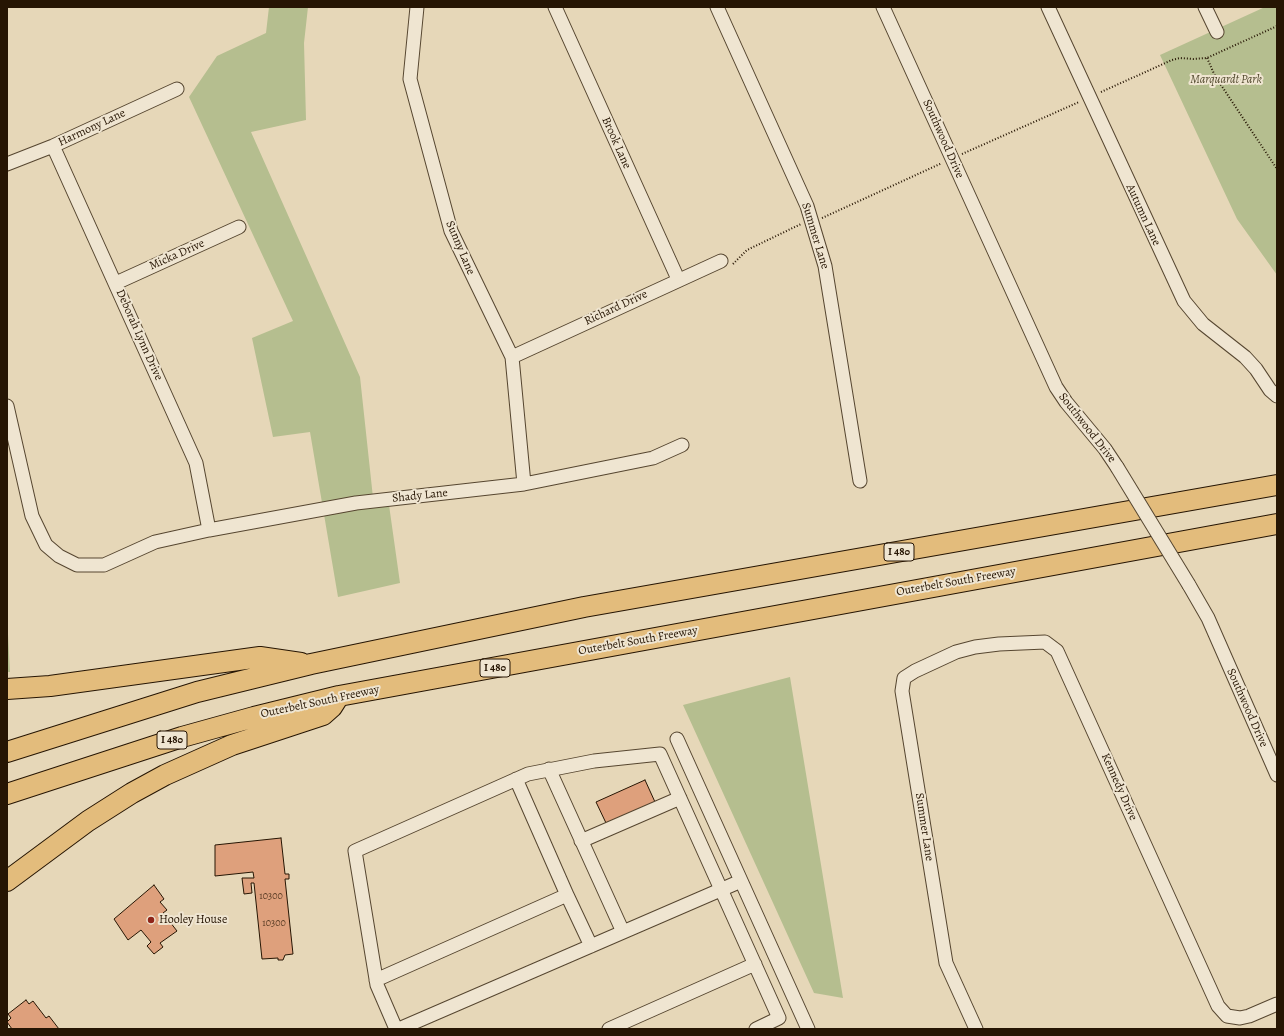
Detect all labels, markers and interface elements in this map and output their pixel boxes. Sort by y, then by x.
park label: Marquardt Park [1190,73,1262,87]
street label: Southwood Drive [919,97,967,181]
street label: Harmony Lane [56,106,128,150]
street label: Brook Lane [598,115,634,171]
street label: Autumn Lane [1122,182,1164,248]
street label: Summer Lane [798,201,832,271]
street label: Sunny Lane [442,219,478,277]
street label: Micka Drive [147,236,207,274]
street label: Deborah Lynn Drive [112,287,166,383]
street label: Richard Drive [582,287,650,329]
street label: Southwood Drive [1055,390,1119,466]
street label: Shady Lane [391,486,449,506]
road number: I 480 [884,543,914,561]
street label: Outerbelt South Freeway [895,564,1017,600]
street label: Outerbelt South Freeway [577,623,699,659]
road number: I 480 [480,659,510,677]
street label: Southwood Drive [1223,666,1271,750]
street label: Outerbelt South Freeway [259,682,381,722]
road number: I 480 [157,731,187,749]
street label: Kennedy Drive [1098,751,1140,823]
street label: Summer Lane [912,792,936,862]
house number: 10300 [259,891,283,903]
place label: Hooley House [159,913,227,927]
marker: Hooley House [146,915,156,925]
house number: 10300 [262,918,286,930]

